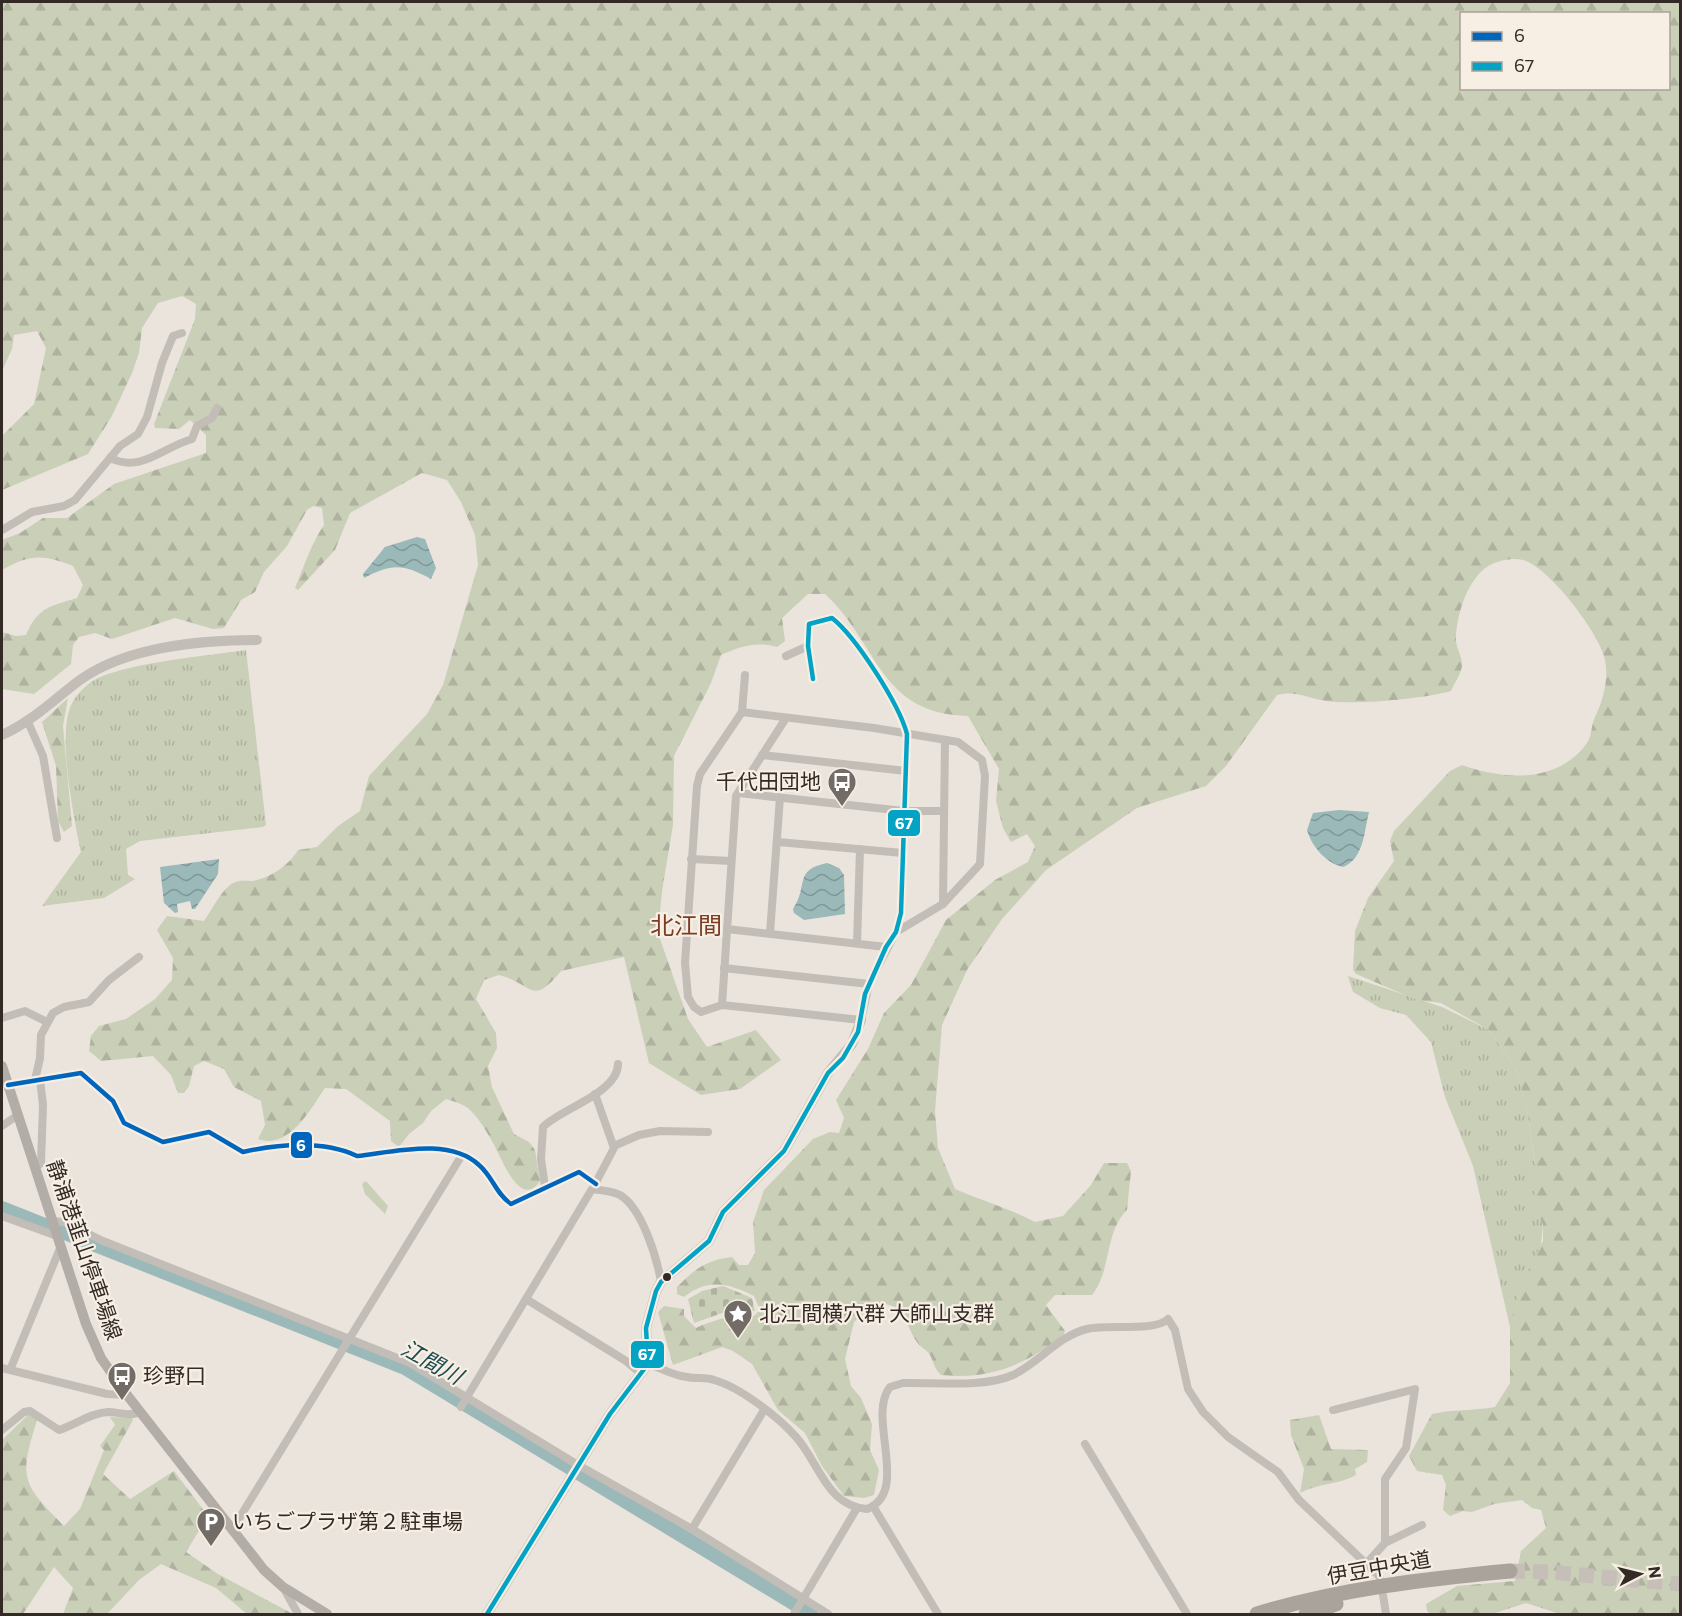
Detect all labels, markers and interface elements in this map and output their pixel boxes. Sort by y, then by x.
legend [1460,12,1670,90]
text: 6 [1514,24,1525,46]
text: 67 [1514,54,1534,76]
bus stop icon: 千代田団地 [826,766,858,808]
place label: 千代田団地 [716,768,821,793]
line badge: 67 [887,809,921,837]
text: 67 [895,813,913,832]
district label: 北江間 [650,910,722,939]
line badge: 6 [290,1131,313,1159]
text: 6 [296,1135,306,1154]
street label: 静浦港韮山停車場線 [43,1156,128,1343]
unlabelled marker [661,1271,673,1283]
place icon: 北江間横穴群 大師山支群 [722,1298,754,1340]
place label: 北江間横穴群 大師山支群 [759,1300,994,1325]
water label: 江間川 [397,1334,469,1390]
line badge: 67 [630,1340,665,1369]
text: 67 [638,1344,656,1363]
bus stop icon: 珍野口 [106,1360,138,1402]
place label: 珍野口 [143,1362,206,1387]
parking icon: いちごプラザ第２駐車場 [195,1506,227,1548]
place label: いちごプラザ第２駐車場 [232,1508,463,1533]
north arrow [1610,1544,1670,1604]
street label: 伊豆中央道 [1325,1545,1433,1588]
text: N [1645,1565,1666,1579]

